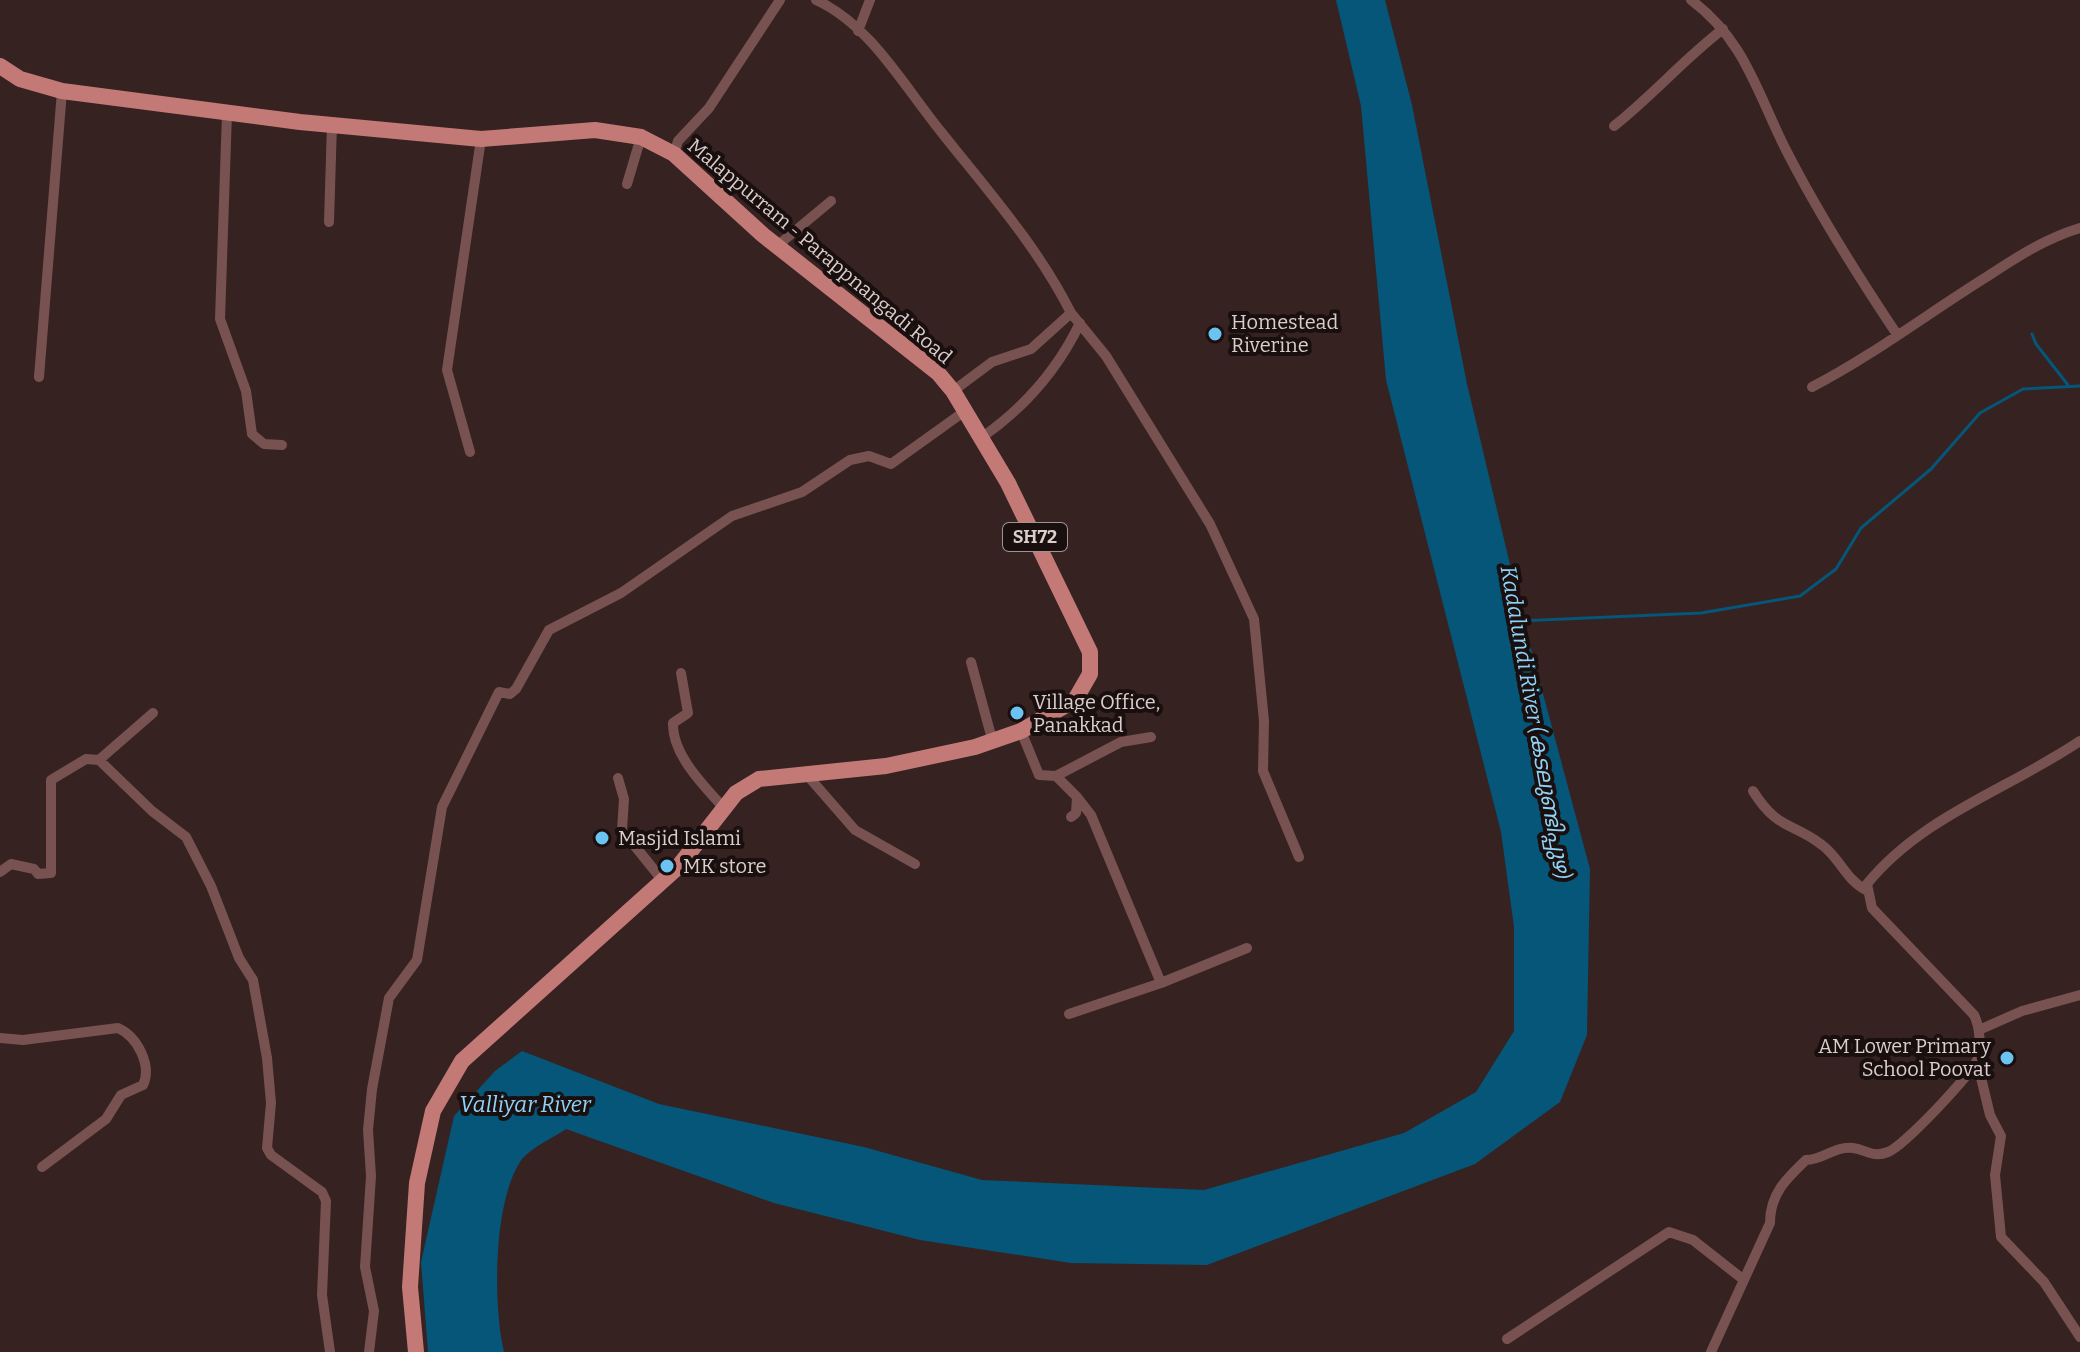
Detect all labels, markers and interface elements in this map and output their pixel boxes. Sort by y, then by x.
street label: Malappurram - Parappnangadi Road [683,133,957,369]
place label: Homestead Riverine [1231,310,1339,357]
marker: Homestead Riverine [1206,325,1224,343]
road number: SH72 [1003,523,1067,551]
water label: Kadalundi River (കടലുണ്ടിപ്പുഴ) [1493,564,1576,882]
place label: Village Office, Panakkad [1033,690,1160,737]
marker: Village Office, Panakkad [1008,704,1026,722]
place label: Masjid Islami [618,826,741,851]
marker: Masjid Islami [593,829,611,847]
place label: MK store [683,854,766,878]
marker: MK store [658,857,676,875]
place label: AM Lower Primary School Poovat [1818,1034,1991,1081]
marker: AM Lower Primary School Poovat [1998,1049,2016,1067]
water label: Valliyar River [459,1091,592,1118]

